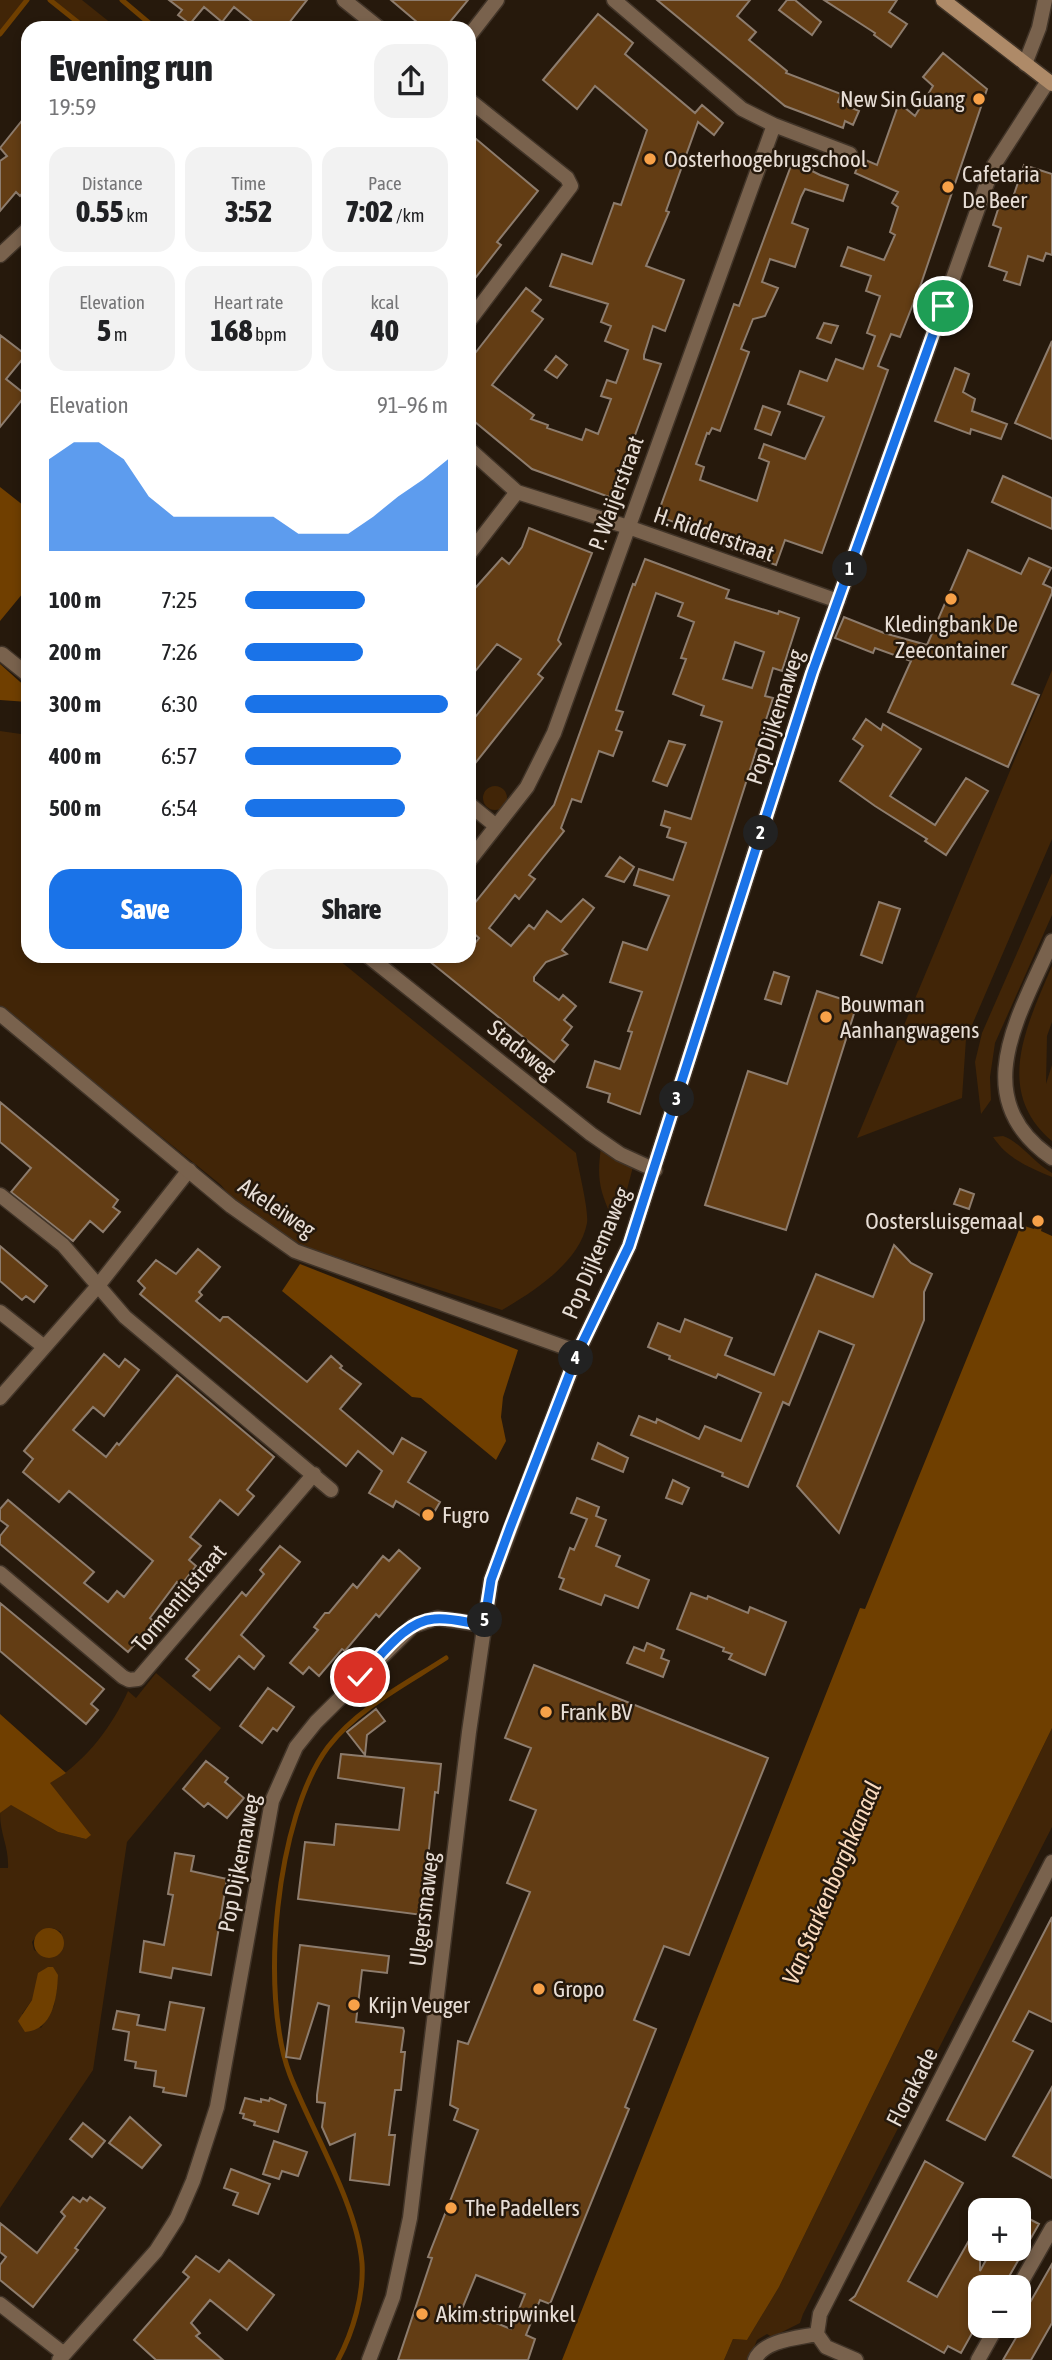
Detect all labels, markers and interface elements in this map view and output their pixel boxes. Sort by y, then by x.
button: share [374,44,448,118]
text: Evening run [49,46,213,89]
place label: New Sin Guang [840,86,965,112]
marker: New Sin Guang [971,91,987,107]
text: 19:59 [49,94,96,120]
place label: Oosterhoogebrugschool [664,146,867,172]
marker: Oosterhoogebrugschool [642,151,658,167]
place label: Cafetaria De Beer [962,161,1040,213]
text: Distance [82,172,143,194]
text: Time [231,172,266,194]
text: Pace [368,172,402,194]
marker: Cafetaria De Beer [940,179,956,195]
text: 0.55 [76,194,124,228]
text: 3:52 [225,194,272,228]
text: 7:02 [345,194,393,228]
text: km [124,204,148,226]
text: /km [393,204,424,226]
pin [913,276,973,336]
icon: arrive [924,287,962,325]
text: Elevation [79,291,145,313]
text: Heart rate [214,291,283,313]
text: kcal [370,291,399,313]
text: 5 [97,313,111,347]
text: 168 [210,313,253,347]
text: 40 [371,313,399,347]
text: m [111,323,127,345]
text: bpm [253,323,287,345]
text: Elevation [49,392,129,418]
text: 91–96 m [377,392,448,418]
street label: P. Waijerstraat [583,432,649,554]
street label: H. Ridderstraat [650,501,778,567]
pin: 1 [832,552,868,586]
text: 1 [845,557,854,579]
text: 100 m [49,587,101,613]
text: 7:25 [161,587,198,613]
marker: Kledingbank De Zeecontainer [943,591,959,607]
place label: Kledingbank De Zeecontainer [884,611,1018,663]
text: 200 m [49,639,101,665]
text: 7:26 [161,639,198,665]
street label: Pop Dijkemaweg [741,646,809,788]
text: 300 m [49,691,101,717]
text: 6:30 [161,691,198,717]
text: 400 m [49,743,101,769]
text: 6:57 [161,743,198,769]
text: 500 m [49,795,101,821]
text: 6:54 [161,795,198,821]
pin: 2 [744,816,778,850]
text: 2 [756,821,765,843]
button: Save [49,869,242,949]
button: Share [256,869,448,949]
place label: Bouwman Aanhangwagens [840,991,979,1043]
marker: Bouwman Aanhangwagens [818,1009,834,1025]
street label: Stadsweg [483,1015,561,1085]
pin: 3 [660,1082,694,1116]
text: 3 [672,1087,681,1109]
street label: Akeleiweg [234,1173,320,1243]
street label: Pop Dijkemaweg [557,1183,635,1323]
place label: Oostersluisgemaal [865,1208,1024,1234]
marker: Oostersluisgemaal [1030,1213,1046,1229]
pin: 4 [558,1340,594,1376]
text: 4 [571,1346,580,1368]
place label: Fugro [442,1502,490,1528]
marker: Fugro [420,1507,436,1523]
street label: Tormentilstraat [127,1539,231,1657]
pin: 5 [468,1602,503,1638]
text: 5 [480,1608,489,1630]
pin [330,1647,390,1707]
icon: check [341,1658,379,1696]
place label: Frank BV [560,1699,633,1725]
marker: Frank BV [538,1704,554,1720]
water label: Van Starkenborghkanaal [776,1777,887,1989]
street label: Pop Dijkemaweg [213,1791,265,1934]
street label: Ulgersmaweg [404,1850,444,1968]
place label: Gropo [553,1976,605,2002]
marker: Gropo [531,1981,547,1997]
place label: Krijn Veuger [368,1992,471,2018]
marker: Krijn Veuger [346,1997,362,2013]
street label: Florakade [881,2043,943,2131]
place label: The Padellers [465,2195,580,2221]
map controls [968,2198,1031,2338]
button: + [968,2198,1031,2261]
marker: The Padellers [443,2200,459,2216]
button: − [968,2275,1031,2338]
place label: Akim stripwinkel [436,2301,576,2327]
marker: Akim stripwinkel [414,2306,430,2322]

